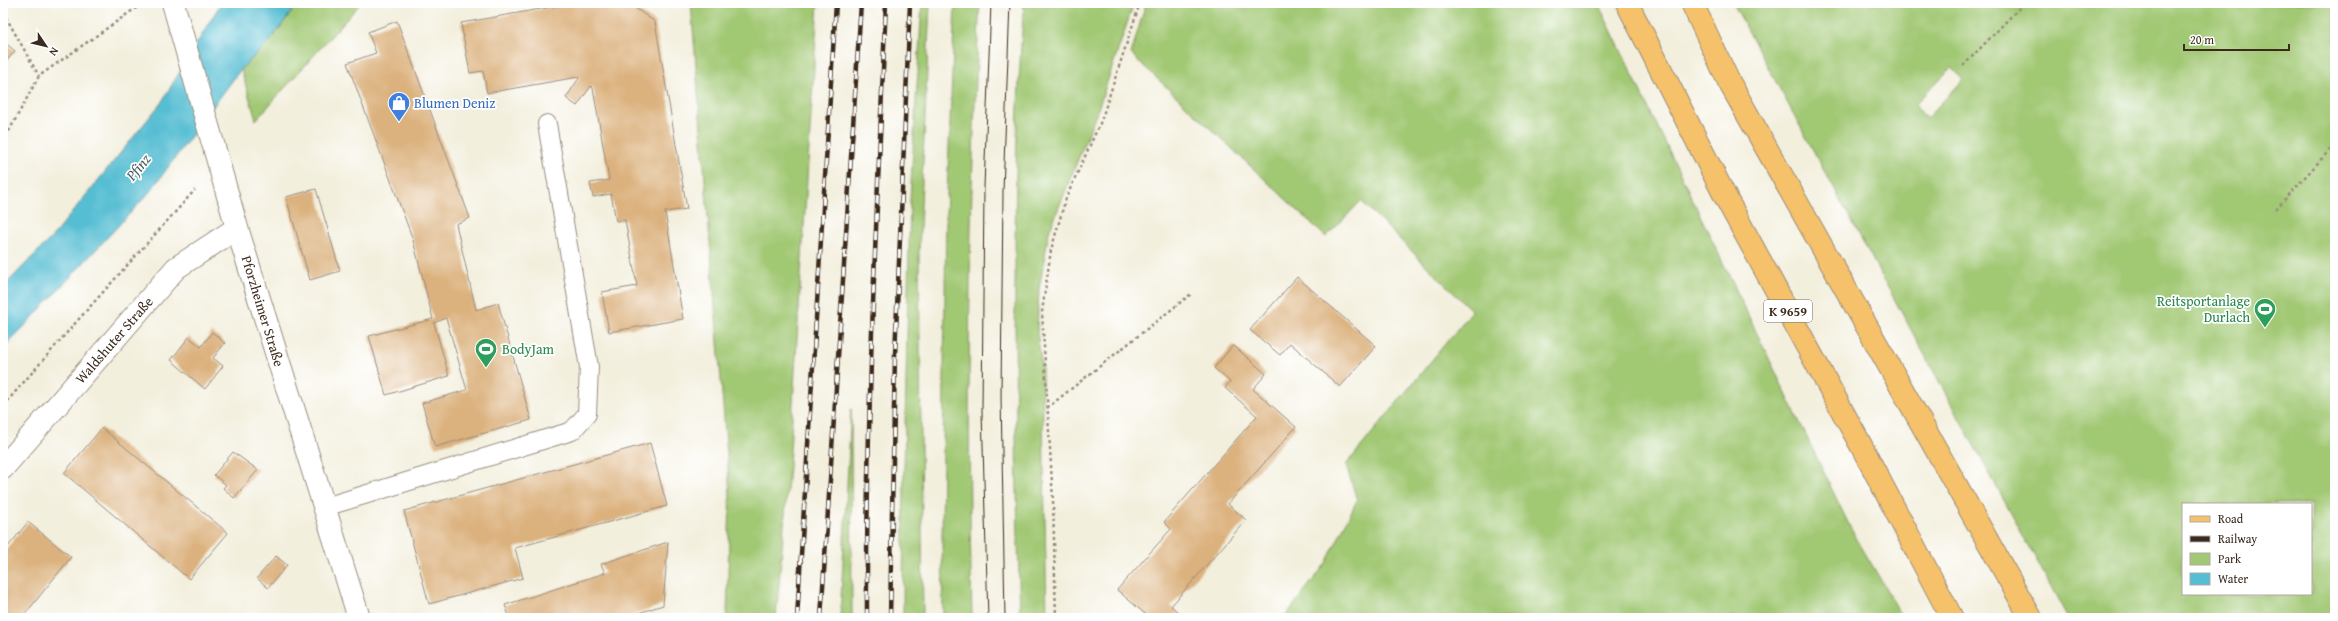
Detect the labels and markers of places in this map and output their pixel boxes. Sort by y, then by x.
shop icon: Blumen Deniz [386,90,412,123]
place label: Blumen Deniz [414,93,495,113]
place label: Reitsportanlage Durlach [2157,291,2250,327]
sports icon: Reitsportanlage Durlach [2252,296,2278,329]
sports icon: BodyJam [473,336,499,369]
place label: BodyJam [502,339,555,359]

